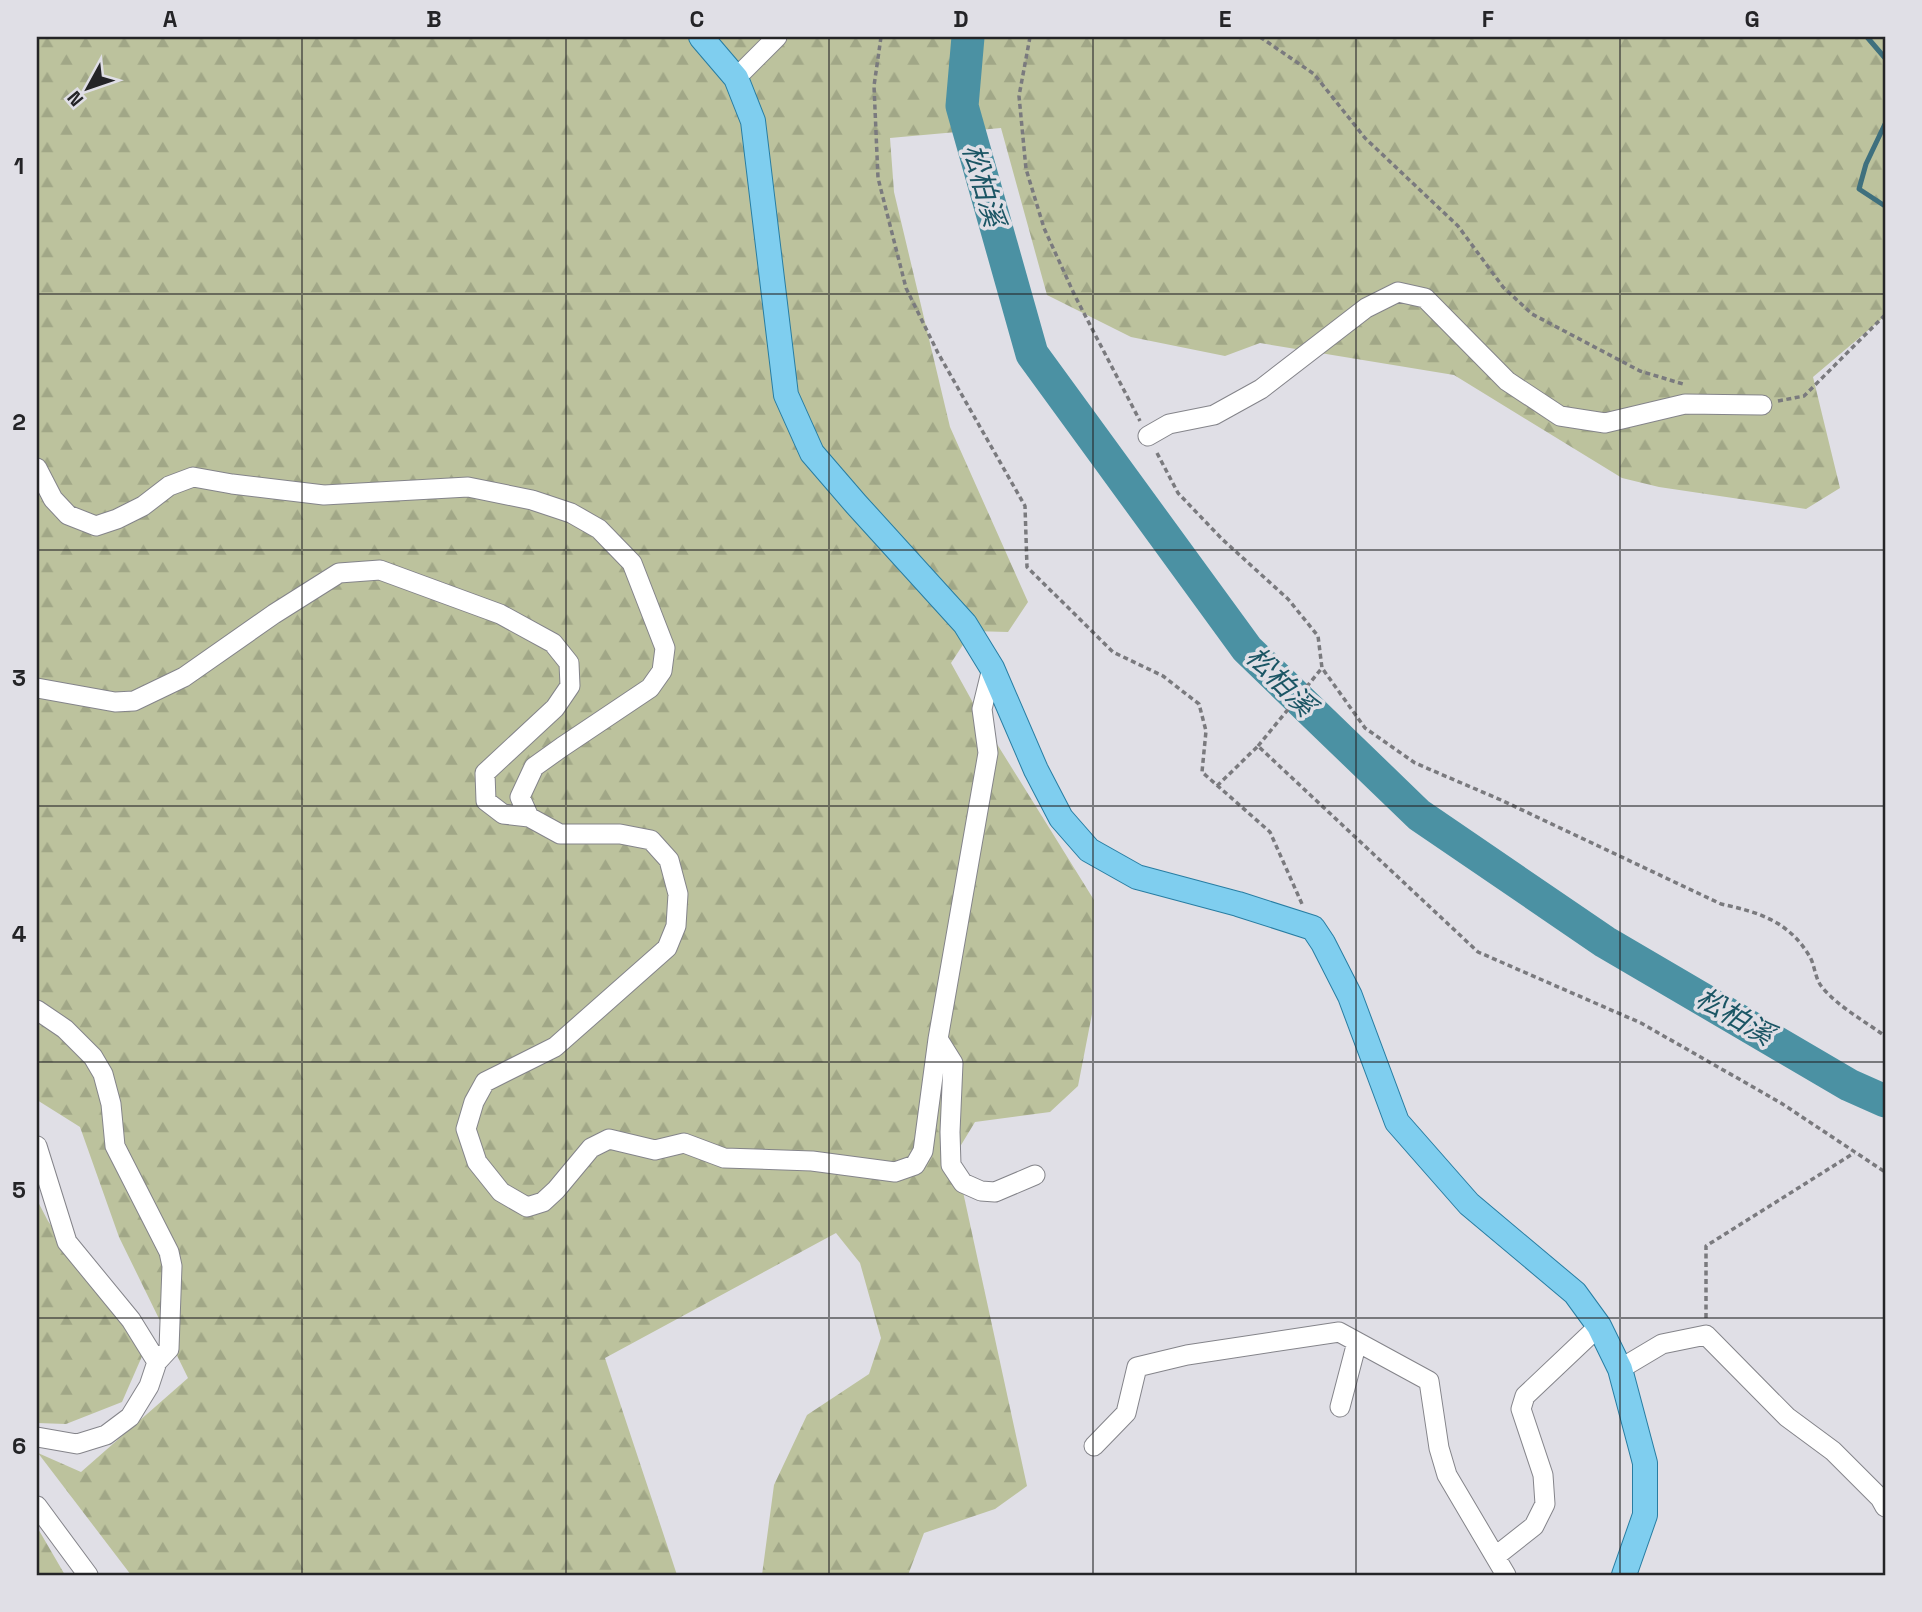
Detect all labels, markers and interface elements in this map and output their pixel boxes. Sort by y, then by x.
text: A [163,4,178,34]
text: B [426,4,442,34]
text: C [690,4,704,34]
text: D [953,4,969,34]
text: E [1219,4,1231,34]
text: F [1482,4,1494,34]
text: G [1744,4,1760,34]
north arrow [52,52,122,122]
text: N [62,86,89,112]
water label: 松柏溪 [955,140,1014,234]
text: 1 [14,151,24,181]
text: 2 [12,407,26,437]
water label: 松柏溪 [1239,639,1326,726]
text: 3 [12,663,26,693]
text: 4 [12,919,27,949]
water label: 松柏溪 [1690,979,1784,1055]
text: 5 [12,1175,26,1205]
text: 6 [12,1431,26,1461]

